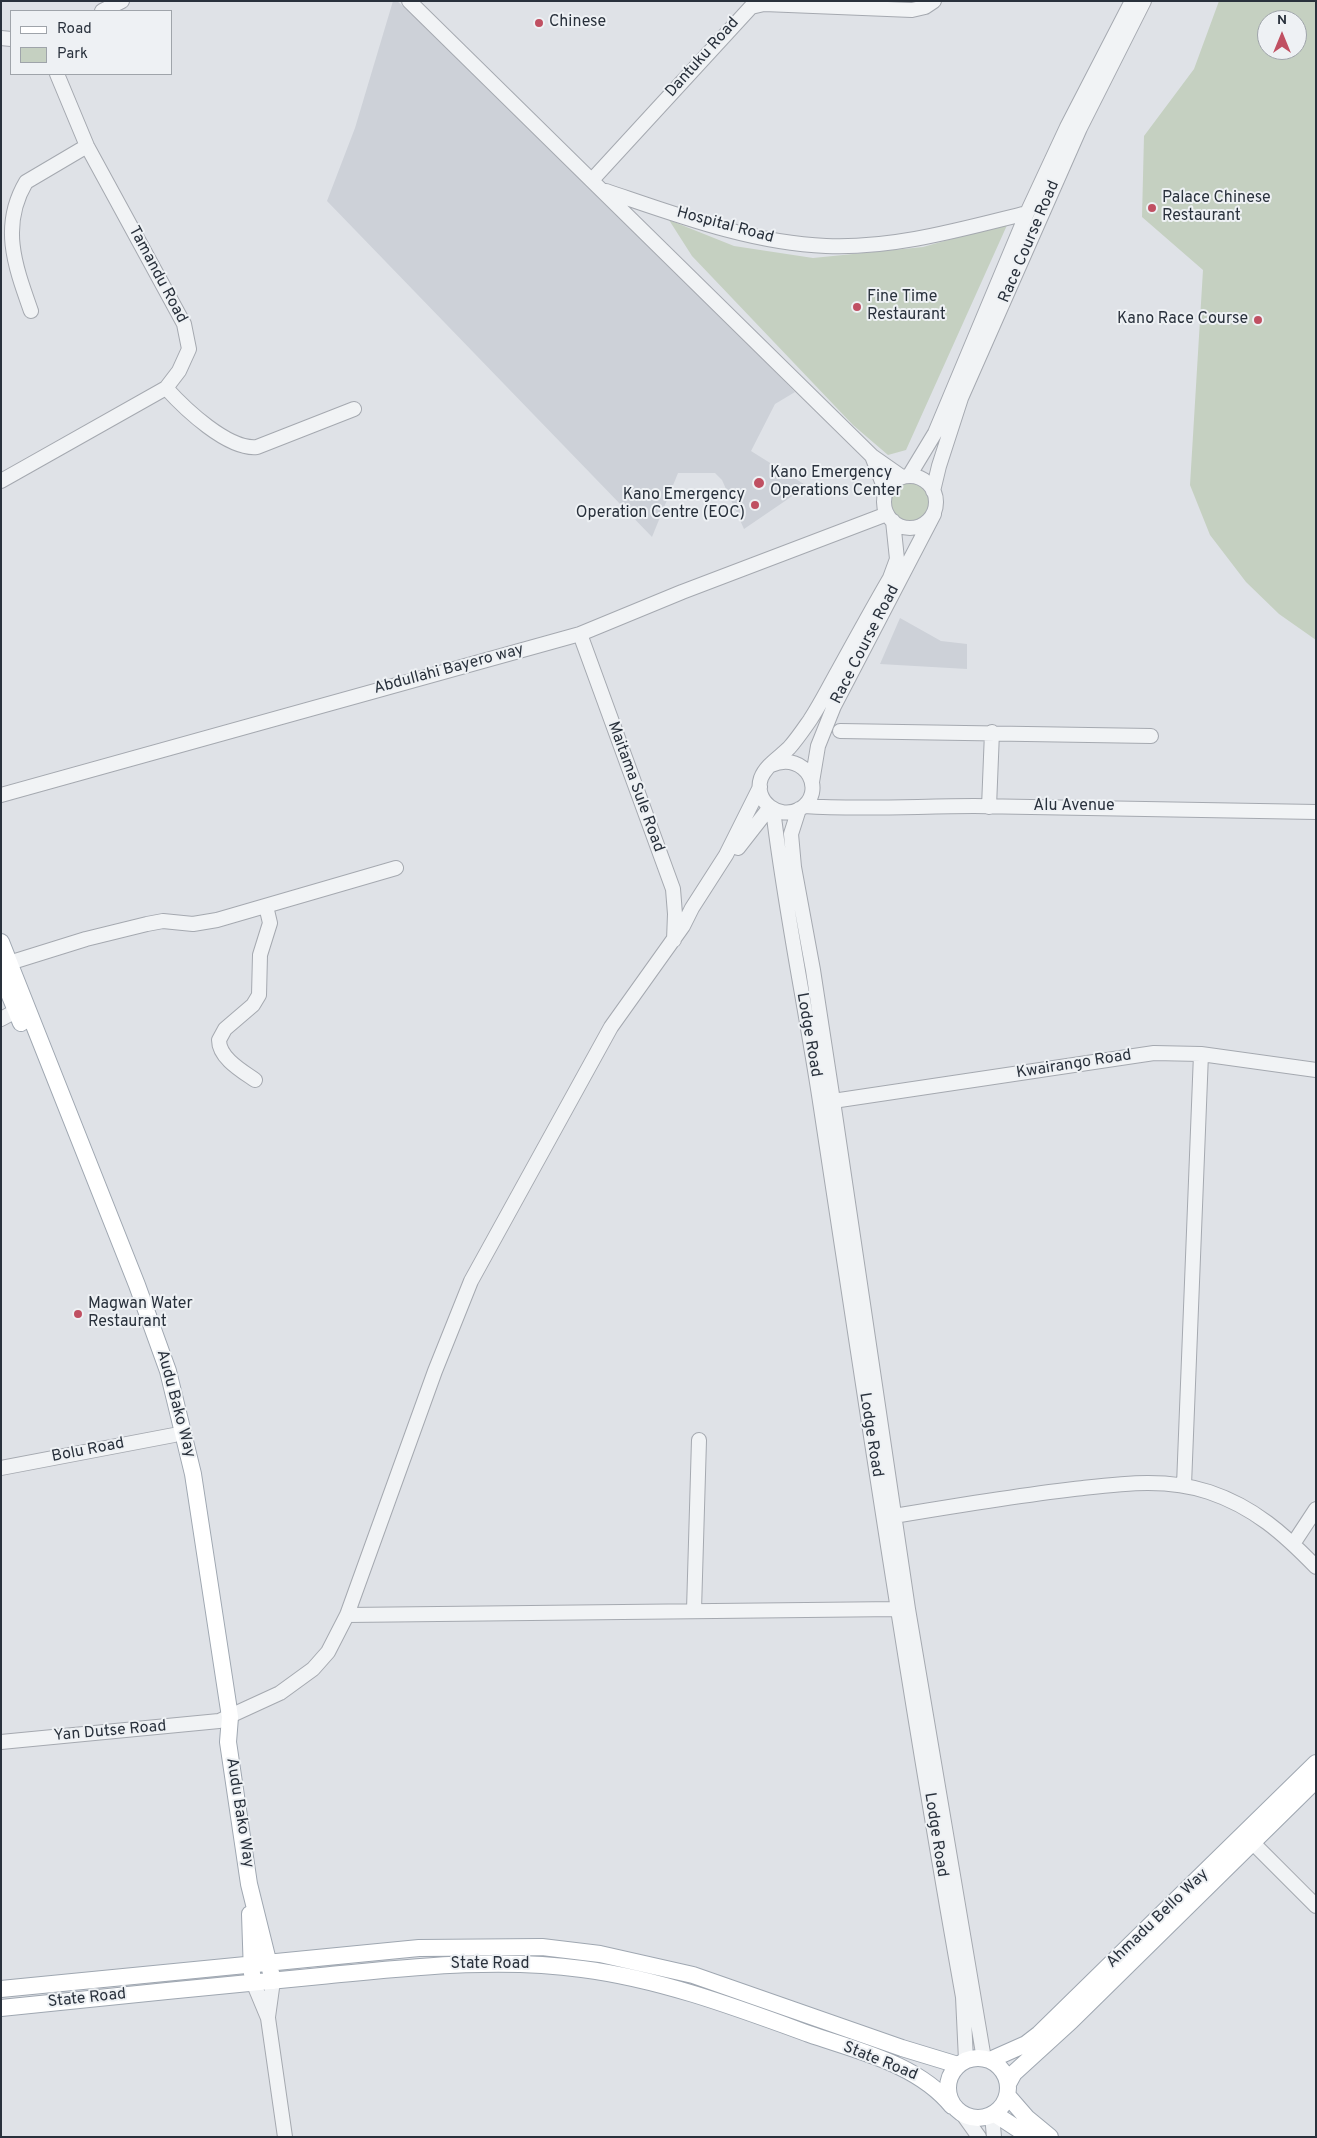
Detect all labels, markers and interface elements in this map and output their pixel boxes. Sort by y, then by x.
legend [10,10,172,75]
north arrow [1257,10,1307,60]
text: N [1277,12,1287,29]
place label: Chinese [549,13,606,33]
street label: Dantuku Road [662,14,744,102]
marker: Chinese [533,17,545,29]
text: Road [57,20,92,39]
text: Park [57,45,88,64]
street label: Race Course Road [996,178,1064,306]
place label: Palace Chinese Restaurant [1162,189,1271,227]
marker: Palace Chinese Restaurant [1146,202,1158,214]
street label: Hospital Road [674,204,776,248]
street label: Tamandu Road [123,223,191,327]
place label: Fine Time Restaurant [867,288,946,326]
marker: Fine Time Restaurant [851,301,863,313]
place label: Kano Race Course [1117,310,1248,330]
marker: Kano Race Course [1252,314,1264,326]
place label: Kano Emergency Operations Center [770,464,902,502]
marker: Kano Emergency Operations Center [752,476,766,490]
place label: Kano Emergency Operation Centre (EOC) [576,486,745,524]
marker: Kano Emergency Operation Centre (EOC) [749,499,761,511]
street label: Race Course Road [828,582,904,708]
street label: Abdullahi Bayero way [372,641,526,699]
street label: Maitama Sule Road [602,719,668,855]
street label: Alu Avenue [1033,797,1115,817]
street label: Lodge Road [791,991,825,1079]
street label: Kwairango Road [1015,1046,1133,1084]
place label: Magwan Water Restaurant [88,1295,193,1333]
marker: Magwan Water Restaurant [72,1308,84,1320]
street label: Audu Bako Way [151,1348,199,1460]
street label: Lodge Road [854,1391,886,1479]
street label: Bolu Road [50,1435,126,1467]
street label: Yan Dutse Road [53,1718,167,1746]
street label: Audu Bako Way [221,1757,257,1869]
street label: Lodge Road [919,1791,951,1879]
street label: Ahmadu Bello Way [1103,1865,1213,1973]
street label: State Road [451,1955,529,1975]
street label: State Road [47,1985,127,2013]
street label: State Road [840,2038,920,2086]

